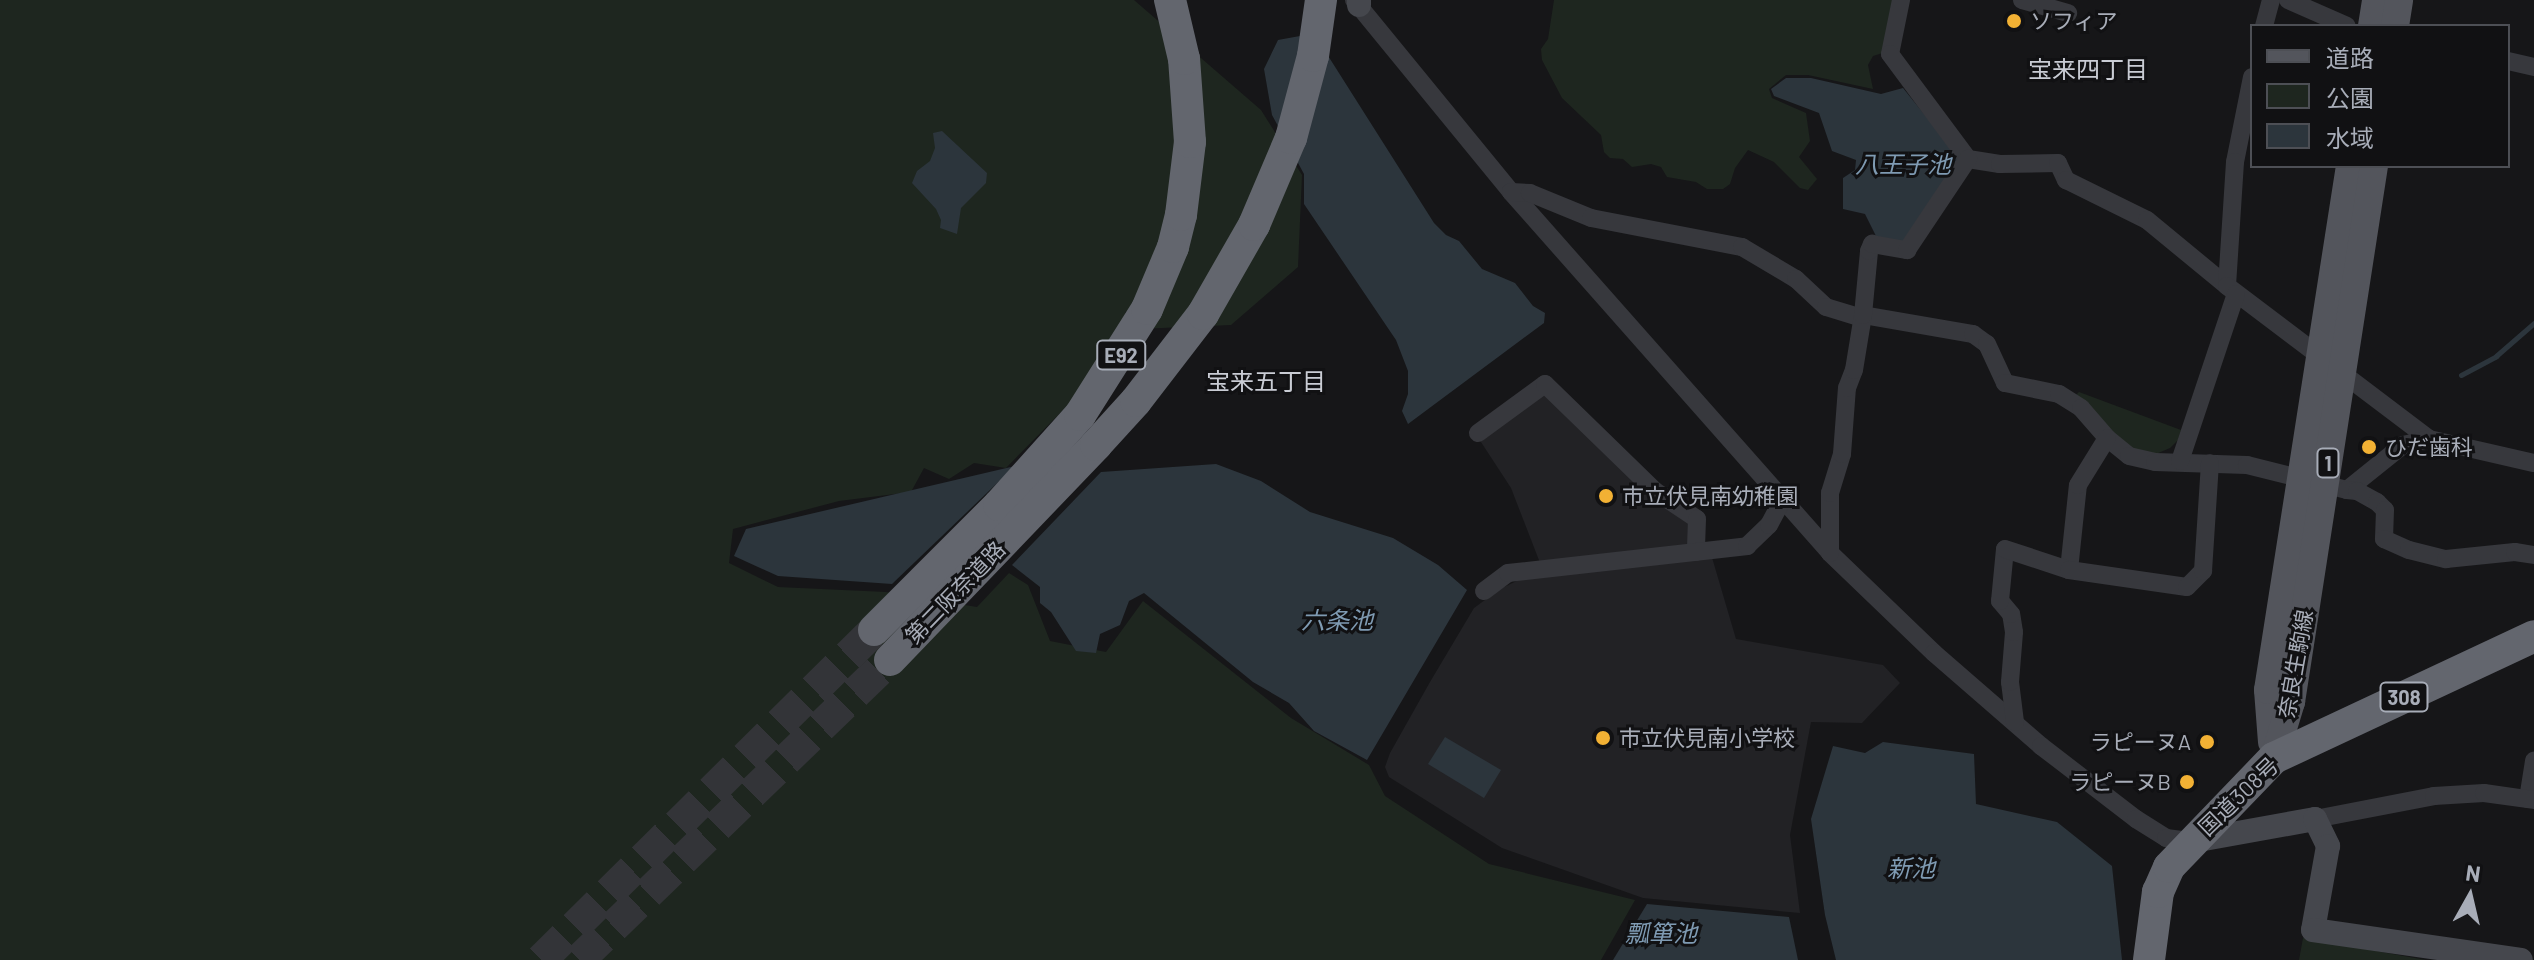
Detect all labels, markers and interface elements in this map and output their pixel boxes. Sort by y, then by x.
place label: ソフィア [2030,8,2118,34]
marker: ソフィア [2005,12,2023,30]
legend [2250,24,2510,168]
text: 道路 [2326,43,2374,72]
district label: 宝来四丁目 [2028,55,2148,83]
text: 公園 [2326,83,2374,112]
text: 水域 [2326,123,2374,152]
water label: 八王子池 [1855,150,1951,178]
road number: E92 [1095,339,1147,371]
district label: 宝来五丁目 [1206,367,1326,395]
place label: ひだ歯科 [2385,434,2473,460]
marker: ひだ歯科 [2360,438,2378,456]
road number: 1 [2316,447,2340,479]
place label: 市立伏見南幼稚園 [1622,483,1798,509]
marker: 市立伏見南幼稚園 [1597,487,1615,505]
street label: 第二阪奈道路 [900,535,1010,649]
water label: 六条池 [1301,606,1373,634]
street label: 奈良生駒線 [2272,608,2318,720]
road number: 308 [2378,681,2430,713]
place label: 市立伏見南小学校 [1619,725,1795,751]
marker: 市立伏見南小学校 [1594,729,1612,747]
place label: ラピーヌA [2090,729,2191,755]
marker: ラピーヌA [2198,733,2216,751]
street label: 国道308号 [2192,751,2284,841]
place label: ラピーヌB [2069,769,2171,795]
marker: ラピーヌB [2178,773,2196,791]
water label: 新池 [1887,854,1935,882]
north arrow [2430,856,2510,936]
text: N [2464,858,2482,886]
water label: 瓢箪池 [1625,919,1697,947]

